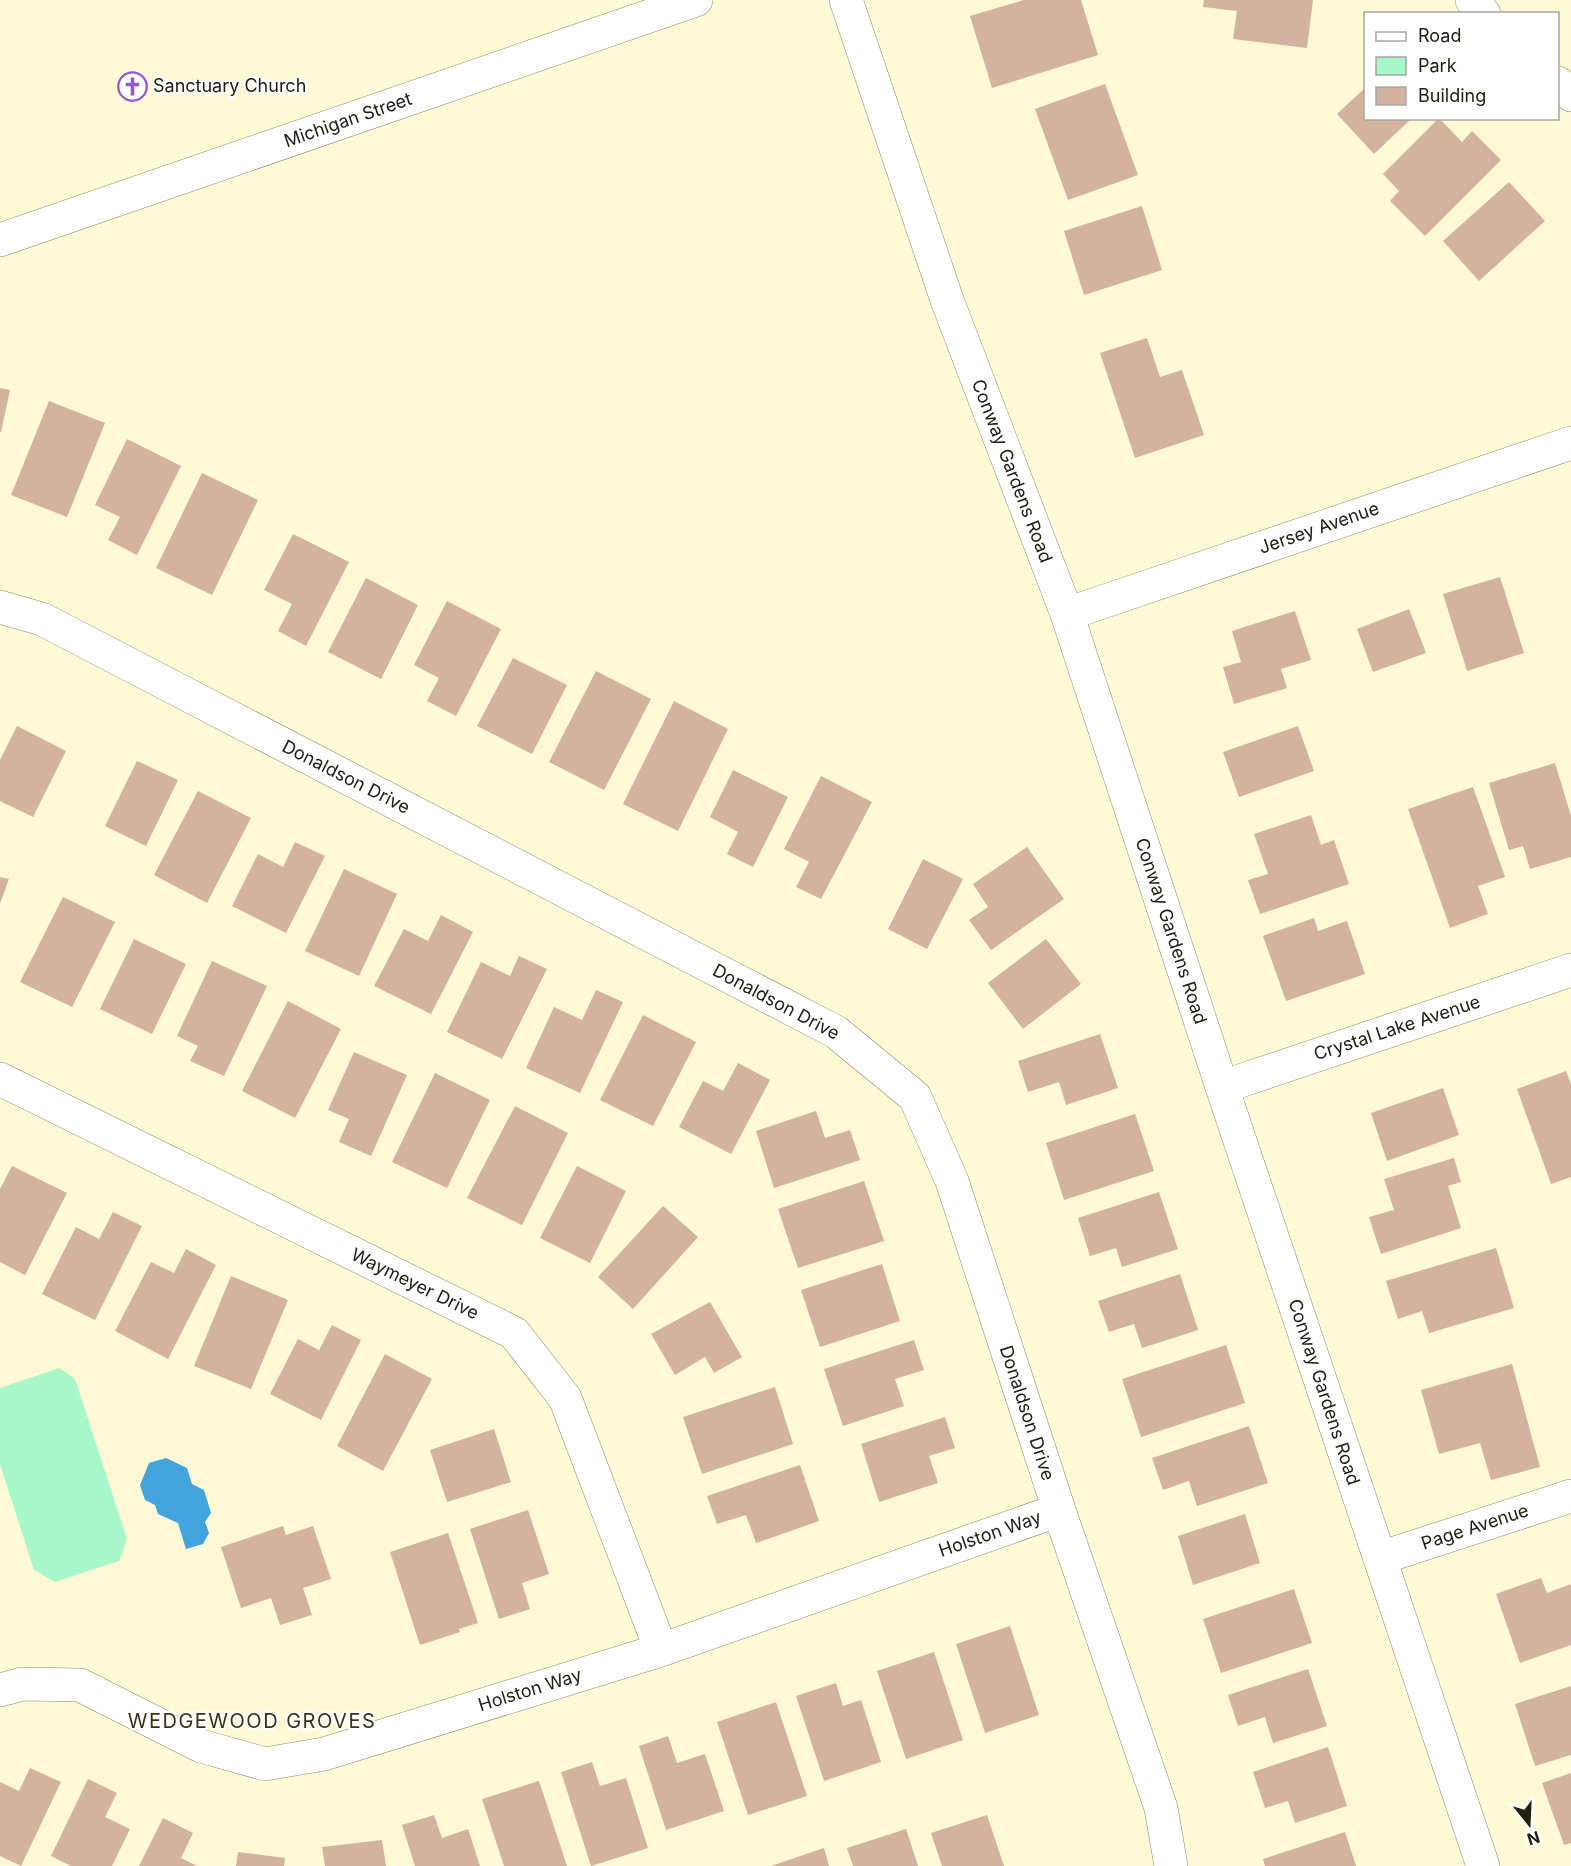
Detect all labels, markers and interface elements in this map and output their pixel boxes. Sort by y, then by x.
legend [1364,12,1559,120]
text: Road [1418,25,1461,46]
text: Park [1418,55,1457,76]
church icon: Sanctuary Church [116,70,148,102]
place label: Sanctuary Church [153,75,306,96]
text: Building [1418,85,1486,106]
street label: Michigan Street [281,88,414,151]
street label: Conway Gardens Road [968,376,1057,565]
street label: Jersey Avenue [1256,497,1382,558]
street label: Donaldson Drive [279,735,414,818]
street label: Conway Gardens Road [1131,835,1212,1027]
street label: Donaldson Drive [709,959,843,1044]
street label: Crystal Lake Avenue [1311,991,1483,1064]
street label: Waymeyer Drive [348,1244,482,1324]
street label: Conway Gardens Road [1284,1296,1365,1488]
street label: Donaldson Drive [996,1343,1059,1483]
street label: Page Avenue [1419,1499,1531,1554]
street label: Holston Way [936,1506,1044,1561]
street label: Holston Way [476,1664,584,1715]
district label: WEDGEWOOD GROVES [128,1709,376,1733]
north arrow [1499,1794,1559,1854]
text: N [1525,1827,1543,1850]

